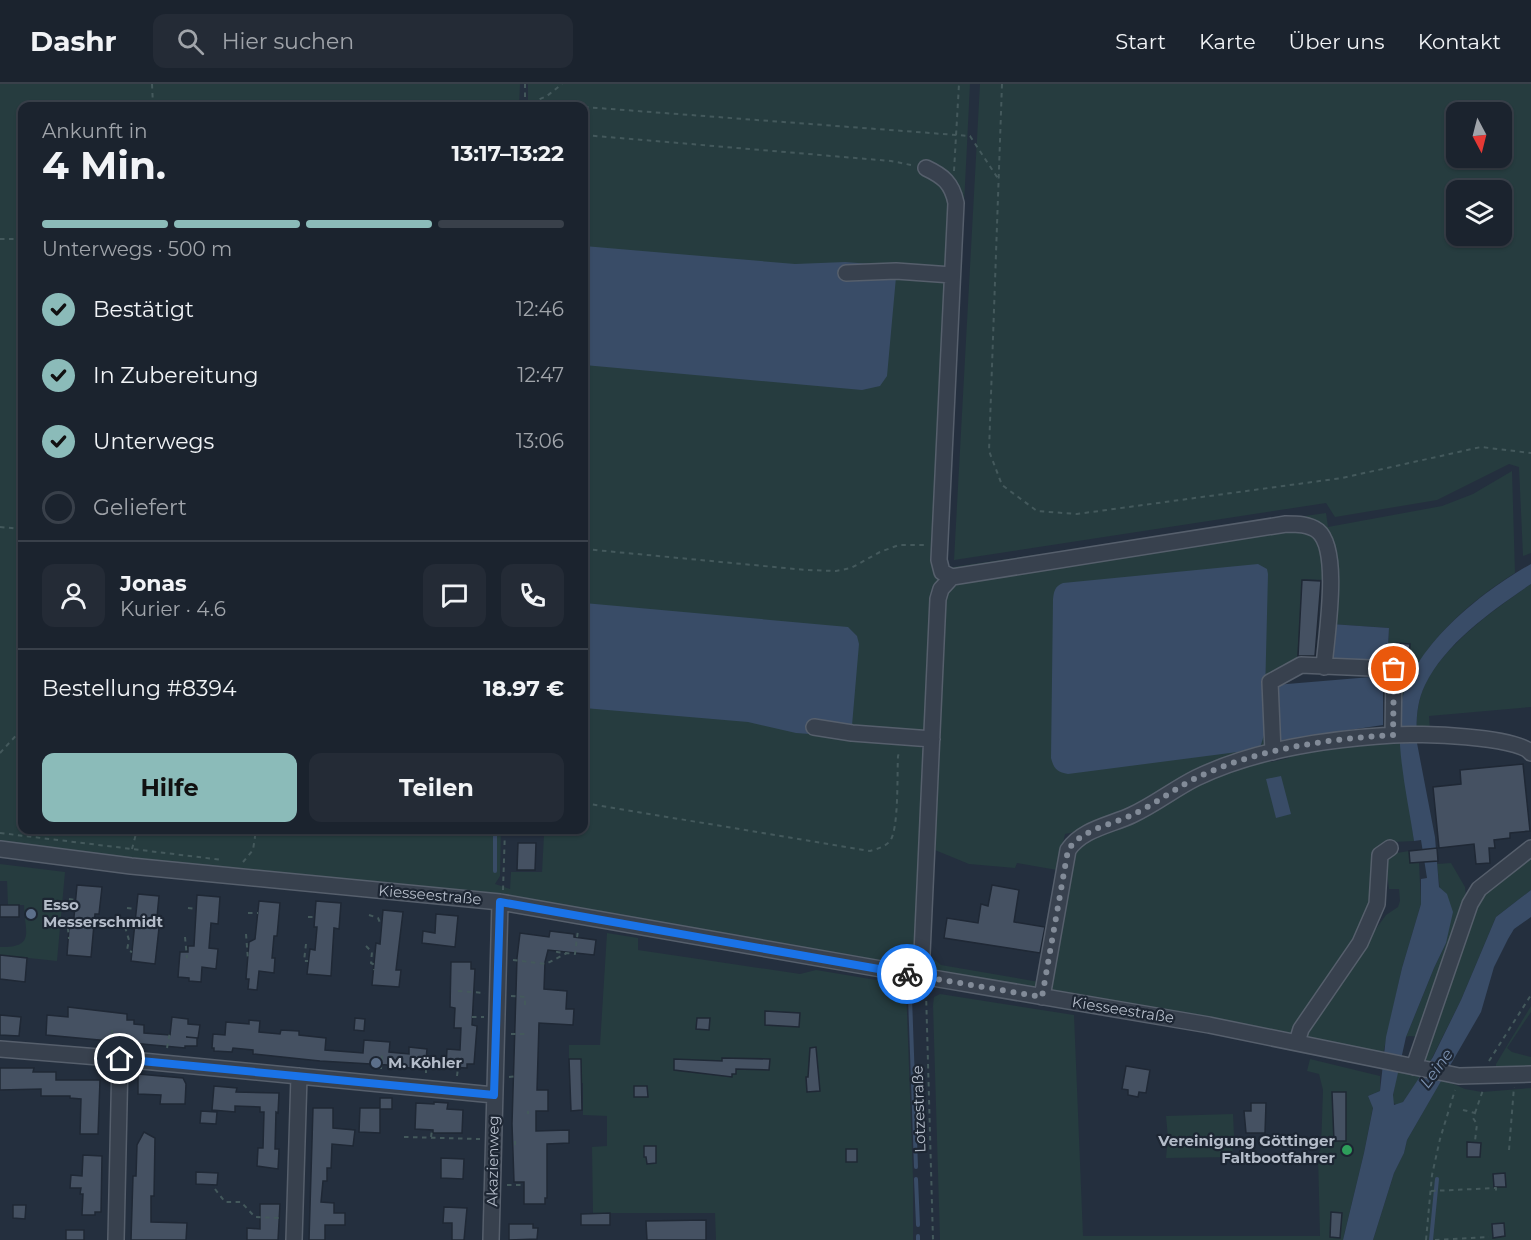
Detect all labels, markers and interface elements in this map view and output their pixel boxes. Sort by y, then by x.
search box [153,14,573,68]
text: Dashr [30,24,117,58]
icon: search [174,25,207,58]
text: Hier suchen [222,28,354,55]
text: Start [1115,29,1166,54]
text: Karte [1199,29,1256,54]
text: Über uns [1289,29,1385,54]
text: Kontakt [1418,29,1501,54]
north arrow [1446,102,1512,168]
map controls [1446,102,1512,246]
text: Ankunft in [42,119,148,143]
text: 13:17–13:22 [452,140,564,167]
text: 4 Min. [42,141,166,189]
button: layers [1446,180,1512,246]
text: Unterwegs · 500 m [42,237,232,261]
icon: check [42,293,75,326]
text: Bestätigt [93,296,194,323]
text: 12:46 [516,297,564,321]
icon: check [42,359,75,392]
text: In Zubereitung [93,362,259,389]
text: 12:47 [517,363,564,387]
icon: check [42,425,75,458]
text: Unterwegs [93,428,214,455]
text: 13:06 [516,429,564,453]
text: Geliefert [93,494,187,521]
button: person [42,564,105,627]
button: chat [423,564,486,627]
button: phone [501,564,564,627]
text: Jonas [120,570,187,597]
text: Kurier · 4.6 [120,597,226,621]
pin [1368,643,1419,694]
icon: bag [1377,652,1410,685]
text: Bestellung #8394 [42,675,236,702]
text: 18.97 € [483,675,564,702]
button: Hilfe [42,753,297,822]
button: Teilen [309,753,564,822]
street label: Kiesseestraße [378,881,482,908]
place label: Esso Messerschmidt [43,895,163,931]
marker: Esso Messerschmidt [24,907,38,921]
courier [877,944,937,1004]
icon: bike [891,958,924,991]
street label: Kiesseestraße [1071,992,1176,1027]
pin [94,1033,145,1084]
icon: home [103,1042,136,1075]
water label: Leine [1416,1045,1457,1092]
place label: M. Köhler [388,1053,462,1072]
marker: M. Köhler [369,1056,383,1070]
street label: Lotzestraße [907,1065,930,1153]
street label: Akazienweg [482,1115,503,1207]
place label: Vereinigung Göttinger Faltbootfahrer [1157,1131,1336,1167]
marker: Vereinigung Göttinger Faltbootfahrer [1340,1143,1354,1157]

